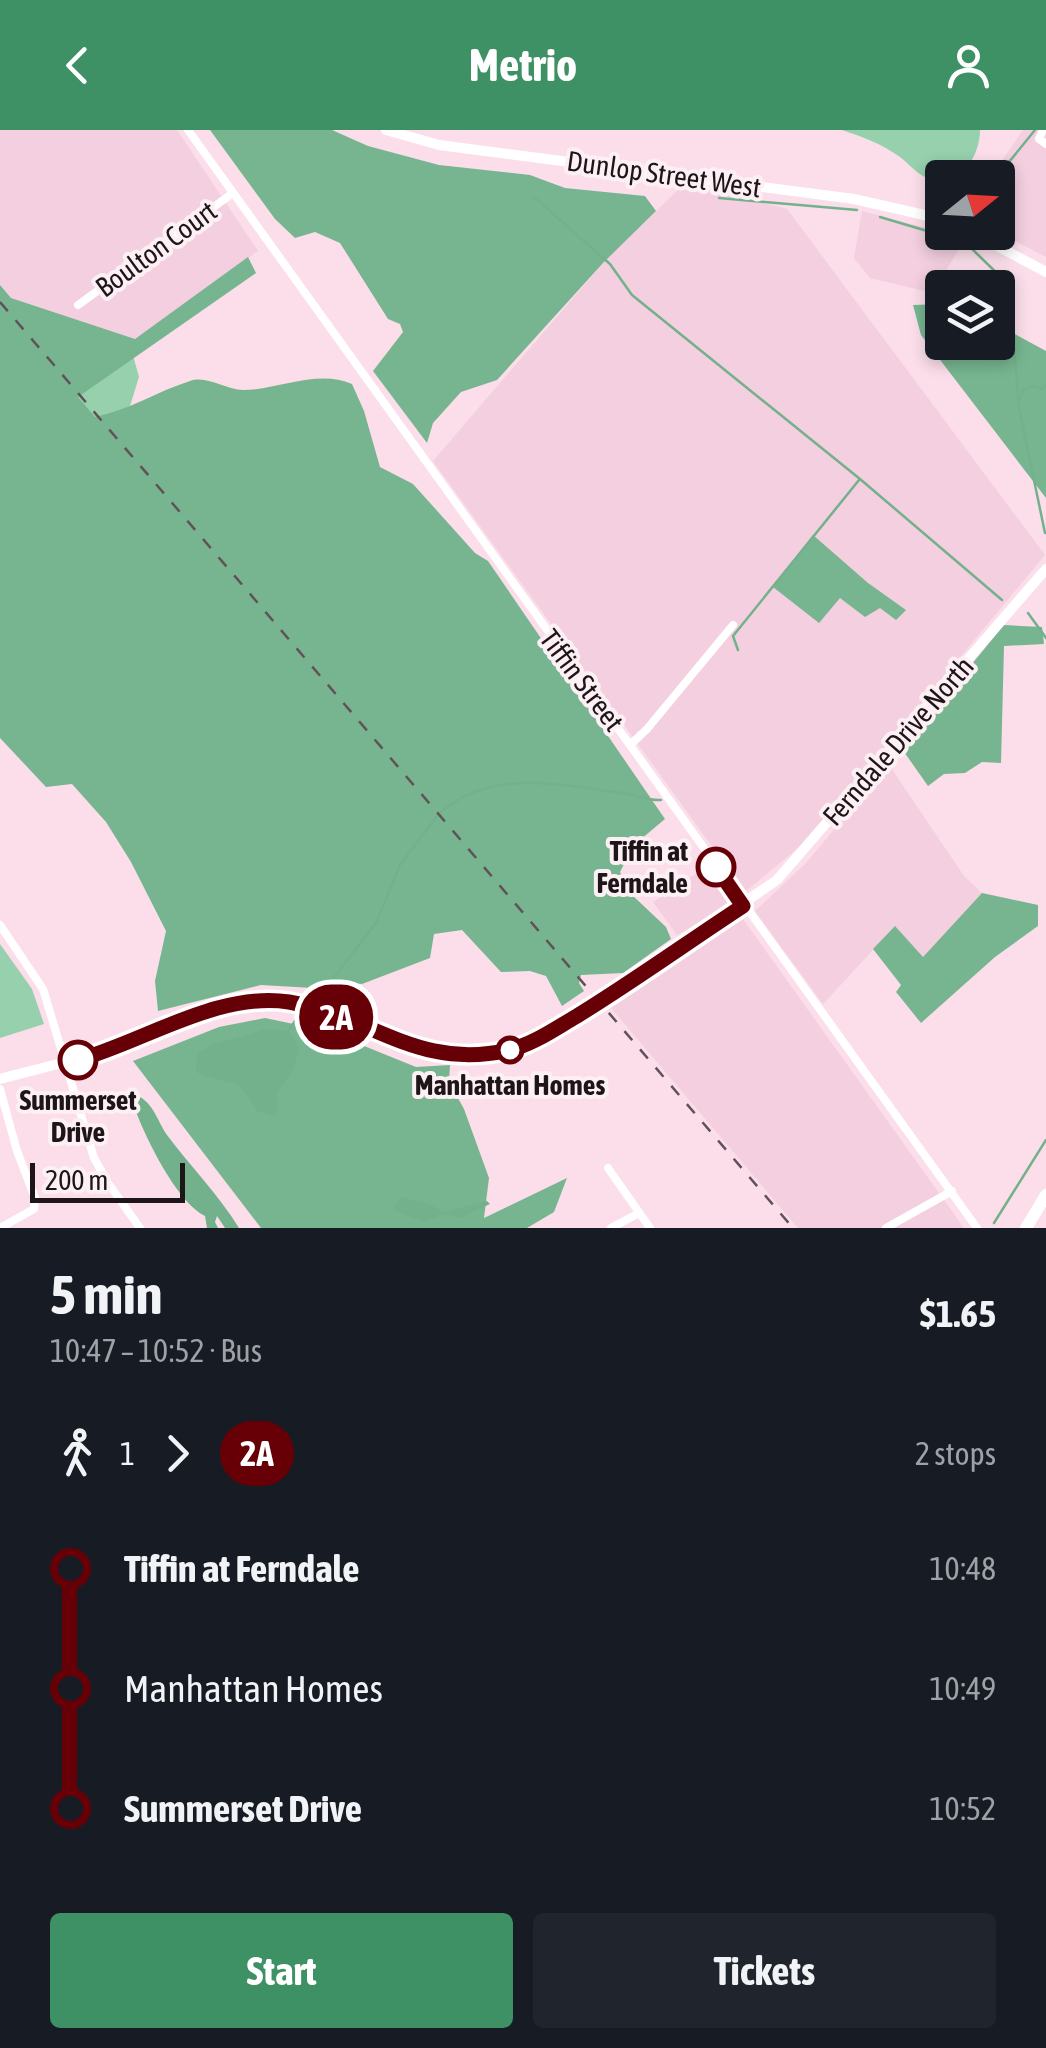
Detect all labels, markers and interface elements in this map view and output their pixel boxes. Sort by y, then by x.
icon: back [50,38,105,93]
icon: person [941,38,996,93]
text: Metrio [469,39,577,91]
street label: Dunlop Street West [565,145,763,203]
north arrow [925,160,1015,250]
map controls [925,160,1015,360]
street label: Boulton Court [90,195,222,303]
button: layers [925,270,1015,360]
street label: Tiffin Street [534,623,630,737]
street label: Ferndale Drive North [816,650,980,832]
place label: Tiffin at Ferndale [597,835,688,899]
marker: Tiffin at Ferndale [697,848,735,886]
line badge: 2A [291,984,381,1050]
text: 2A [319,997,353,1037]
marker: Manhattan Homes [497,1037,523,1063]
marker: Summerset Drive [59,1041,97,1079]
place label: Manhattan Homes [415,1069,605,1101]
place label: Summerset Drive [19,1084,137,1148]
scale bar [30,1158,185,1202]
text: 200 m [45,1164,108,1196]
text: 5 min [50,1263,162,1326]
text: $1.65 [920,1292,996,1335]
text: 10:47 – 10:52 · Bus [50,1332,262,1369]
icon: walk [50,1426,105,1481]
icon: forward [150,1426,205,1481]
text: 2A [240,1433,274,1473]
text: 1 [120,1435,135,1472]
text: 2 stops [915,1435,996,1472]
text: Tiffin at Ferndale [124,1547,360,1590]
text: 10:48 [930,1550,996,1587]
text: Manhattan Homes [124,1667,383,1710]
text: 10:49 [930,1670,996,1707]
text: Summerset Drive [124,1787,362,1830]
text: 10:52 [930,1790,996,1827]
button: Start [50,1913,513,2028]
button: Tickets [533,1913,996,2028]

